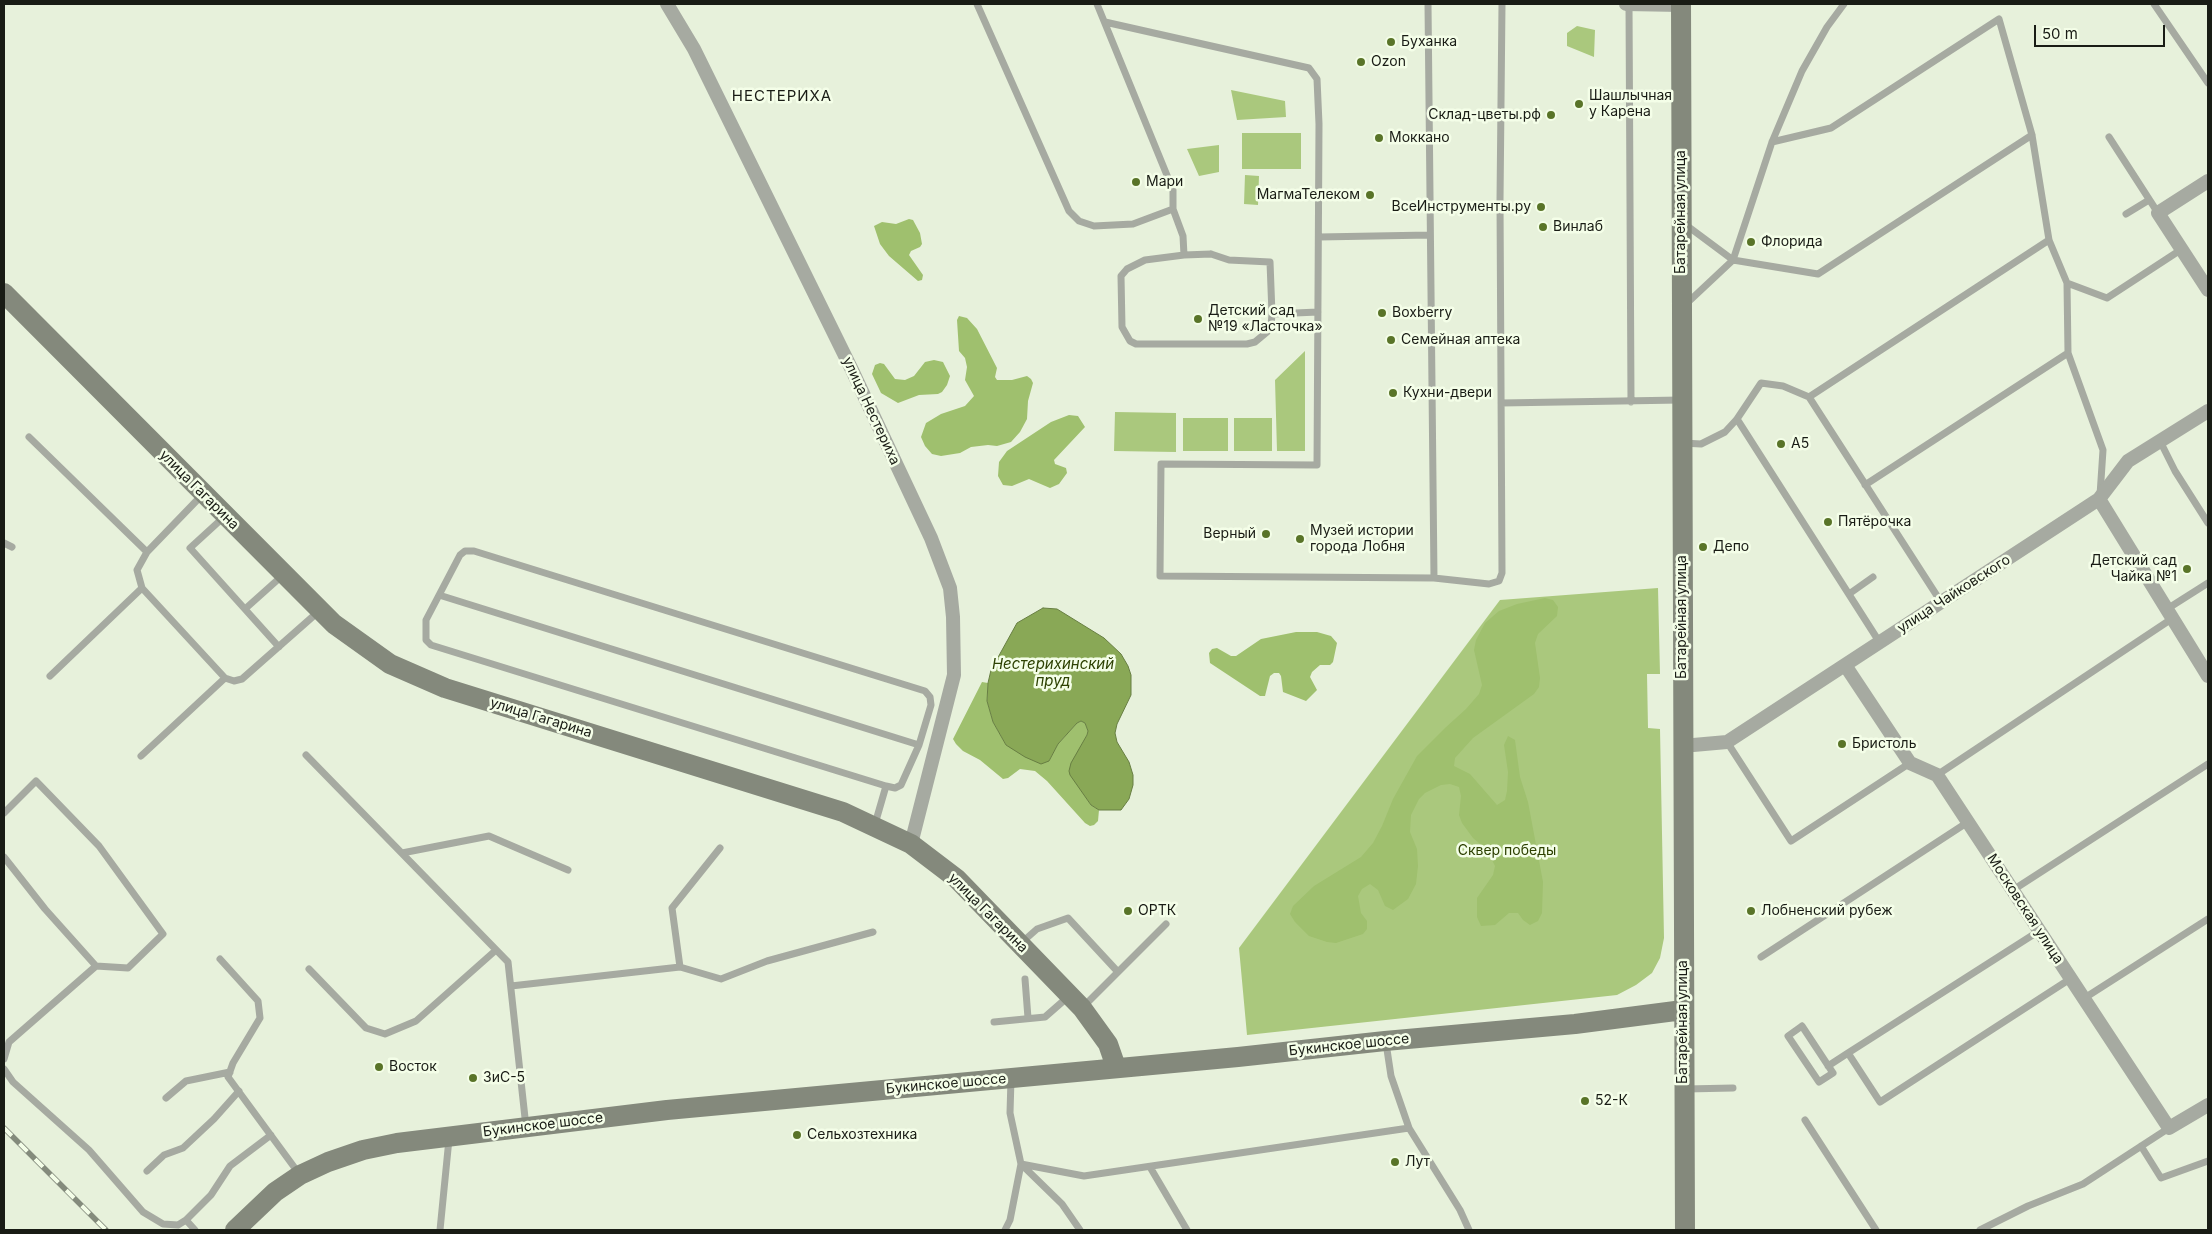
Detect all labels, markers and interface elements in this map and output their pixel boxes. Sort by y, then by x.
scale bar [2037,15,2168,47]
text: 50 m [2042,24,2078,43]
place label: Буханка [1401,34,1457,50]
marker: Буханка [1385,36,1397,48]
place label: Ozon [1371,54,1406,70]
marker: Ozon [1355,56,1367,68]
district label: НЕСТЕРИХА [731,87,833,105]
place label: Шашлычная у Карена [1589,88,1672,120]
marker: Шашлычная у Карена [1573,98,1585,110]
place label: Склад-цветы.рф [1428,107,1541,123]
marker: Склад-цветы.рф [1545,109,1557,121]
place label: Моккано [1389,130,1450,146]
marker: Моккано [1373,132,1385,144]
street label: Батарейная улица [1673,150,1689,274]
place label: Мари [1146,174,1183,190]
marker: Мари [1130,176,1142,188]
place label: МагмаТелеком [1257,187,1360,203]
marker: МагмаТелеком [1364,189,1376,201]
place label: ВсеИнструменты.ру [1391,199,1531,215]
marker: ВсеИнструменты.ру [1535,201,1547,213]
place label: Винлаб [1553,219,1603,235]
marker: Винлаб [1537,221,1549,233]
place label: Флорида [1761,234,1823,250]
marker: Флорида [1745,236,1757,248]
place label: Детский сад №19 «Ласточка» [1208,303,1323,336]
place label: Boxberry [1392,305,1452,321]
marker: Boxberry [1376,307,1388,319]
marker: Детский сад №19 «Ласточка» [1192,313,1204,325]
place label: Семейная аптека [1401,332,1520,348]
marker: Семейная аптека [1385,334,1397,346]
street label: улица Нестериха [839,354,903,468]
place label: Кухни-двери [1403,385,1492,401]
marker: Кухни-двери [1387,387,1399,399]
place label: А5 [1791,436,1809,452]
marker: А5 [1775,438,1787,450]
street label: улица Гагарина [156,447,242,533]
place label: Пятёрочка [1838,514,1911,530]
marker: Пятёрочка [1822,516,1834,528]
place label: Музей истории города Лобня [1310,523,1414,556]
place label: Верный [1203,526,1256,542]
marker: Верный [1260,528,1272,540]
marker: Музей истории города Лобня [1294,533,1306,545]
place label: Депо [1713,539,1749,555]
marker: Депо [1697,541,1709,553]
street label: улица Чайковского [1894,551,2014,637]
place label: Детский сад Чайка №1 [2090,553,2177,586]
street label: Батарейная улица [1674,555,1690,679]
marker: Детский сад Чайка №1 [2181,563,2193,575]
water label: Нестерихинский пруд [992,655,1114,690]
street label: улица Гагарина [488,695,594,741]
place label: Бристоль [1852,736,1916,752]
marker: Бристоль [1836,738,1848,750]
park label: Сквер победы [1458,843,1556,859]
street label: Московская улица [1983,851,2067,967]
street label: улица Гагарина [945,870,1031,956]
place label: ОРТК [1138,903,1176,919]
place label: Лобненский рубеж [1761,903,1893,919]
marker: ОРТК [1122,905,1134,917]
marker: Лобненский рубеж [1745,905,1757,917]
street label: Батарейная улица [1675,960,1691,1084]
street label: Букинское шоссе [1288,1030,1410,1060]
place label: Восток [389,1059,437,1075]
marker: Восток [373,1061,385,1073]
place label: ЗиС-5 [483,1070,525,1086]
street label: Букинское шоссе [885,1070,1007,1098]
marker: ЗиС-5 [467,1072,479,1084]
place label: 52-К [1595,1093,1628,1109]
marker: 52-К [1579,1095,1591,1107]
street label: Букинское шоссе [482,1109,604,1141]
place label: Сельхозтехника [807,1127,917,1143]
marker: Сельхозтехника [791,1129,803,1141]
place label: Лут [1405,1154,1430,1170]
marker: Лут [1389,1156,1401,1168]

